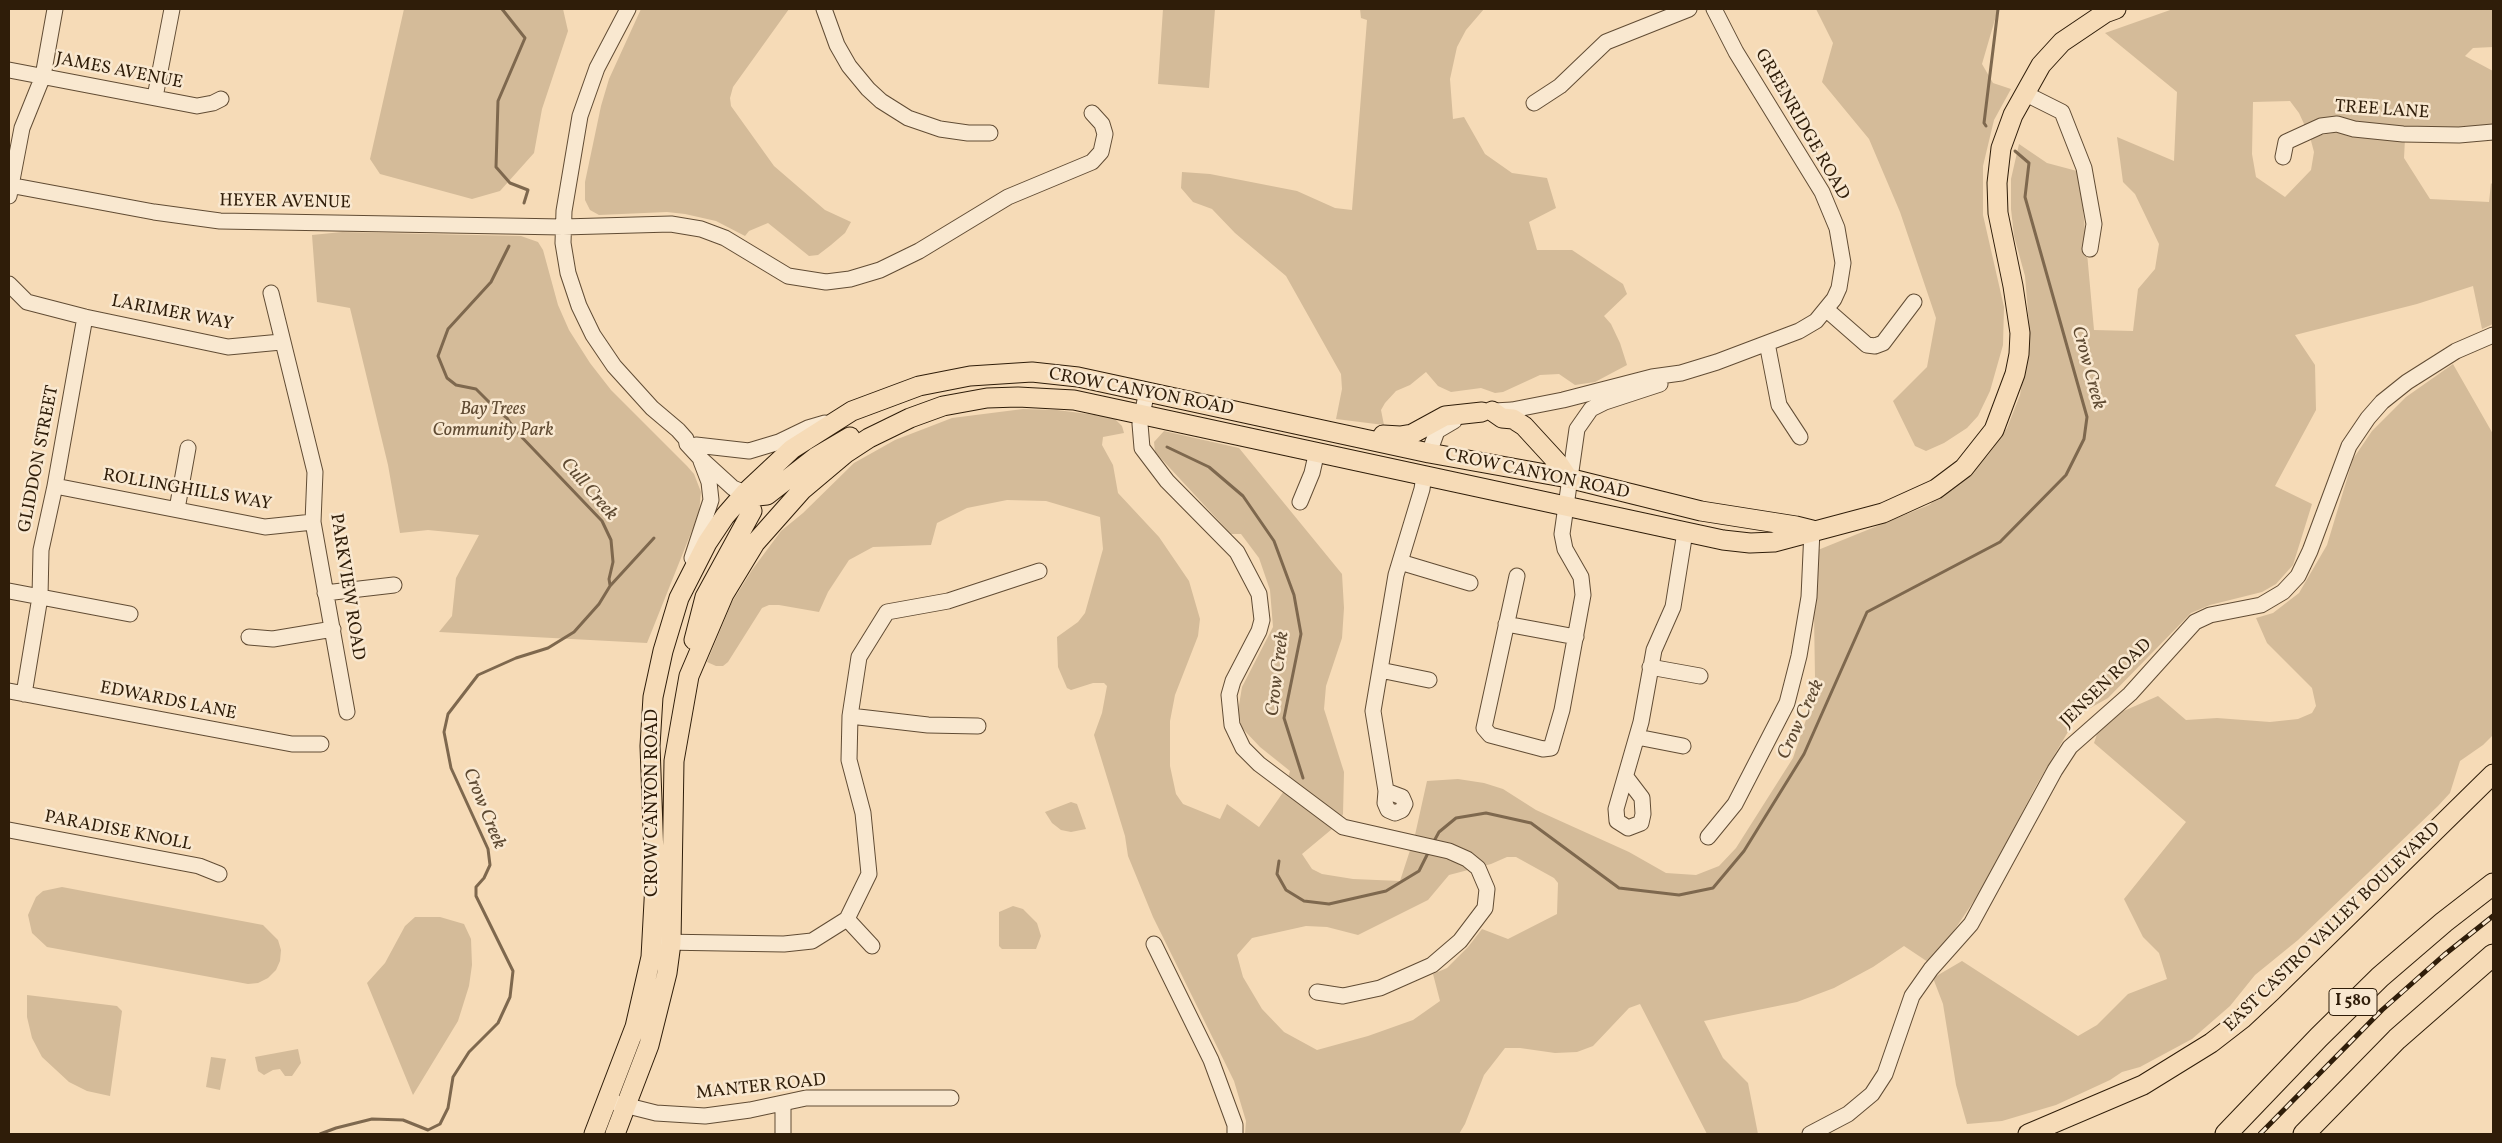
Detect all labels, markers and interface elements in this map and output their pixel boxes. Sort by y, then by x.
street label: GREENRIDGE ROAD [1749,46,1853,204]
street label: JAMES AVENUE [54,49,184,95]
street label: TREE LANE [2334,97,2430,125]
street label: HEYER AVENUE [219,191,351,215]
street label: LARIMER WAY [109,292,235,336]
water label: Crow Creek [2065,324,2109,412]
street label: CROW CANYON ROAD [1047,364,1235,422]
street label: GLIDDON STREET [15,384,65,534]
park label: Bay Trees Community Park [432,400,554,442]
street label: CROW CANYON ROAD [1443,445,1631,505]
water label: Cull Creek [554,454,622,526]
street label: ROLLINGHILLS WAY [101,466,273,516]
street label: PARKVIEW ROAD [324,512,368,662]
water label: Crow Creek [1262,630,1296,718]
street label: JENSEN ROAD [2057,635,2157,733]
water label: Crow Creek [1774,676,1830,764]
street label: EDWARDS LANE [98,678,238,726]
street label: CROW CANYON ROAD [643,709,665,897]
water label: Crow Creek [456,765,510,853]
street label: PARADISE KNOLL [42,807,194,857]
street label: EAST CASTRO VALLEY BOULEVARD [2220,819,2446,1037]
road number: I 580 [2329,989,2377,1016]
street label: MANTER ROAD [695,1070,827,1106]

